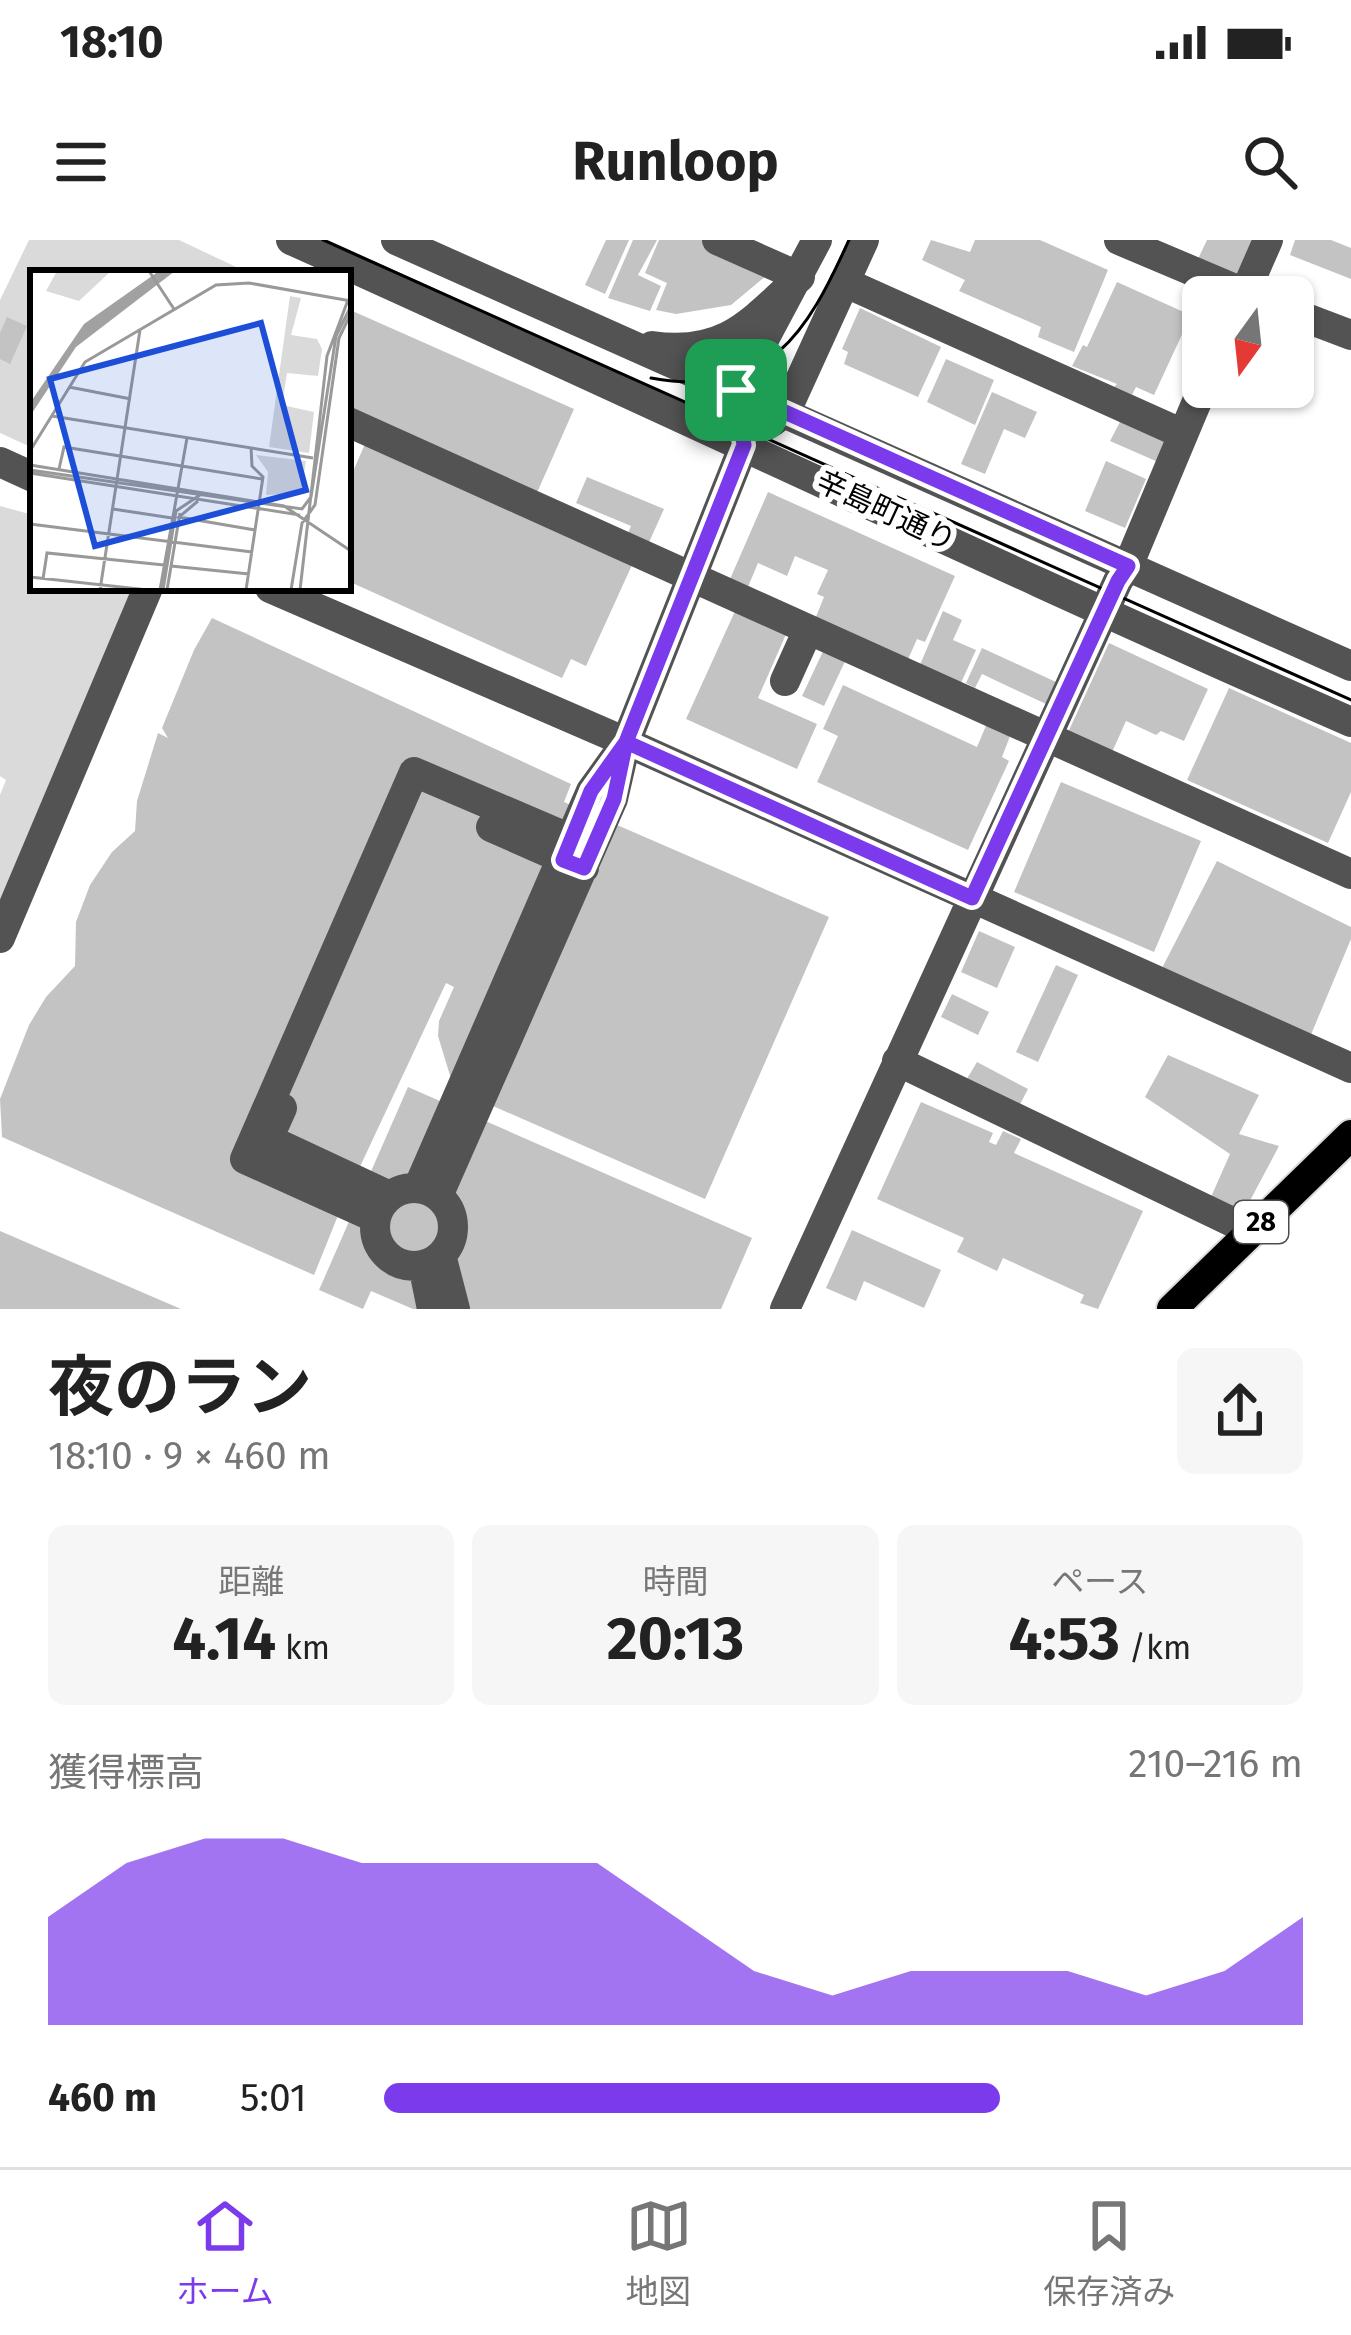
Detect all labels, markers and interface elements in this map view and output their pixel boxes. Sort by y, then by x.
text: 18:10 [60,15,164,69]
icon: menu [48,129,114,195]
icon: search [1237,129,1303,195]
text: Runloop [572,130,779,194]
inset map [30,270,351,591]
north arrow [1182,276,1314,408]
map controls [1182,276,1314,408]
pin [685,339,787,441]
icon: arrive [703,357,769,423]
street label: 辛島町通り [810,463,962,559]
road number: 28 [1234,1201,1288,1243]
text: 夜のラン [48,1348,312,1427]
button: share [1177,1348,1303,1474]
text: 18:10 · 9 × 460 m [48,1433,331,1479]
text: 距離 [218,1562,284,1602]
text: 時間 [642,1562,708,1602]
text: ペース [1051,1562,1149,1602]
text: 4.14 [172,1603,276,1675]
text: 20:13 [607,1603,744,1675]
text: 4:53 [1008,1603,1120,1675]
text: km [276,1628,330,1668]
text: /km [1120,1628,1191,1668]
text: 210–216 m [1128,1741,1303,1787]
text: 獲得標高 [48,1750,204,1796]
text: 460 m [48,2075,157,2121]
text: 5:01 [240,2075,307,2121]
tab: ホーム [176,2193,274,2313]
tab: 地図 [626,2193,692,2313]
tab: 保存済み [1043,2193,1175,2313]

